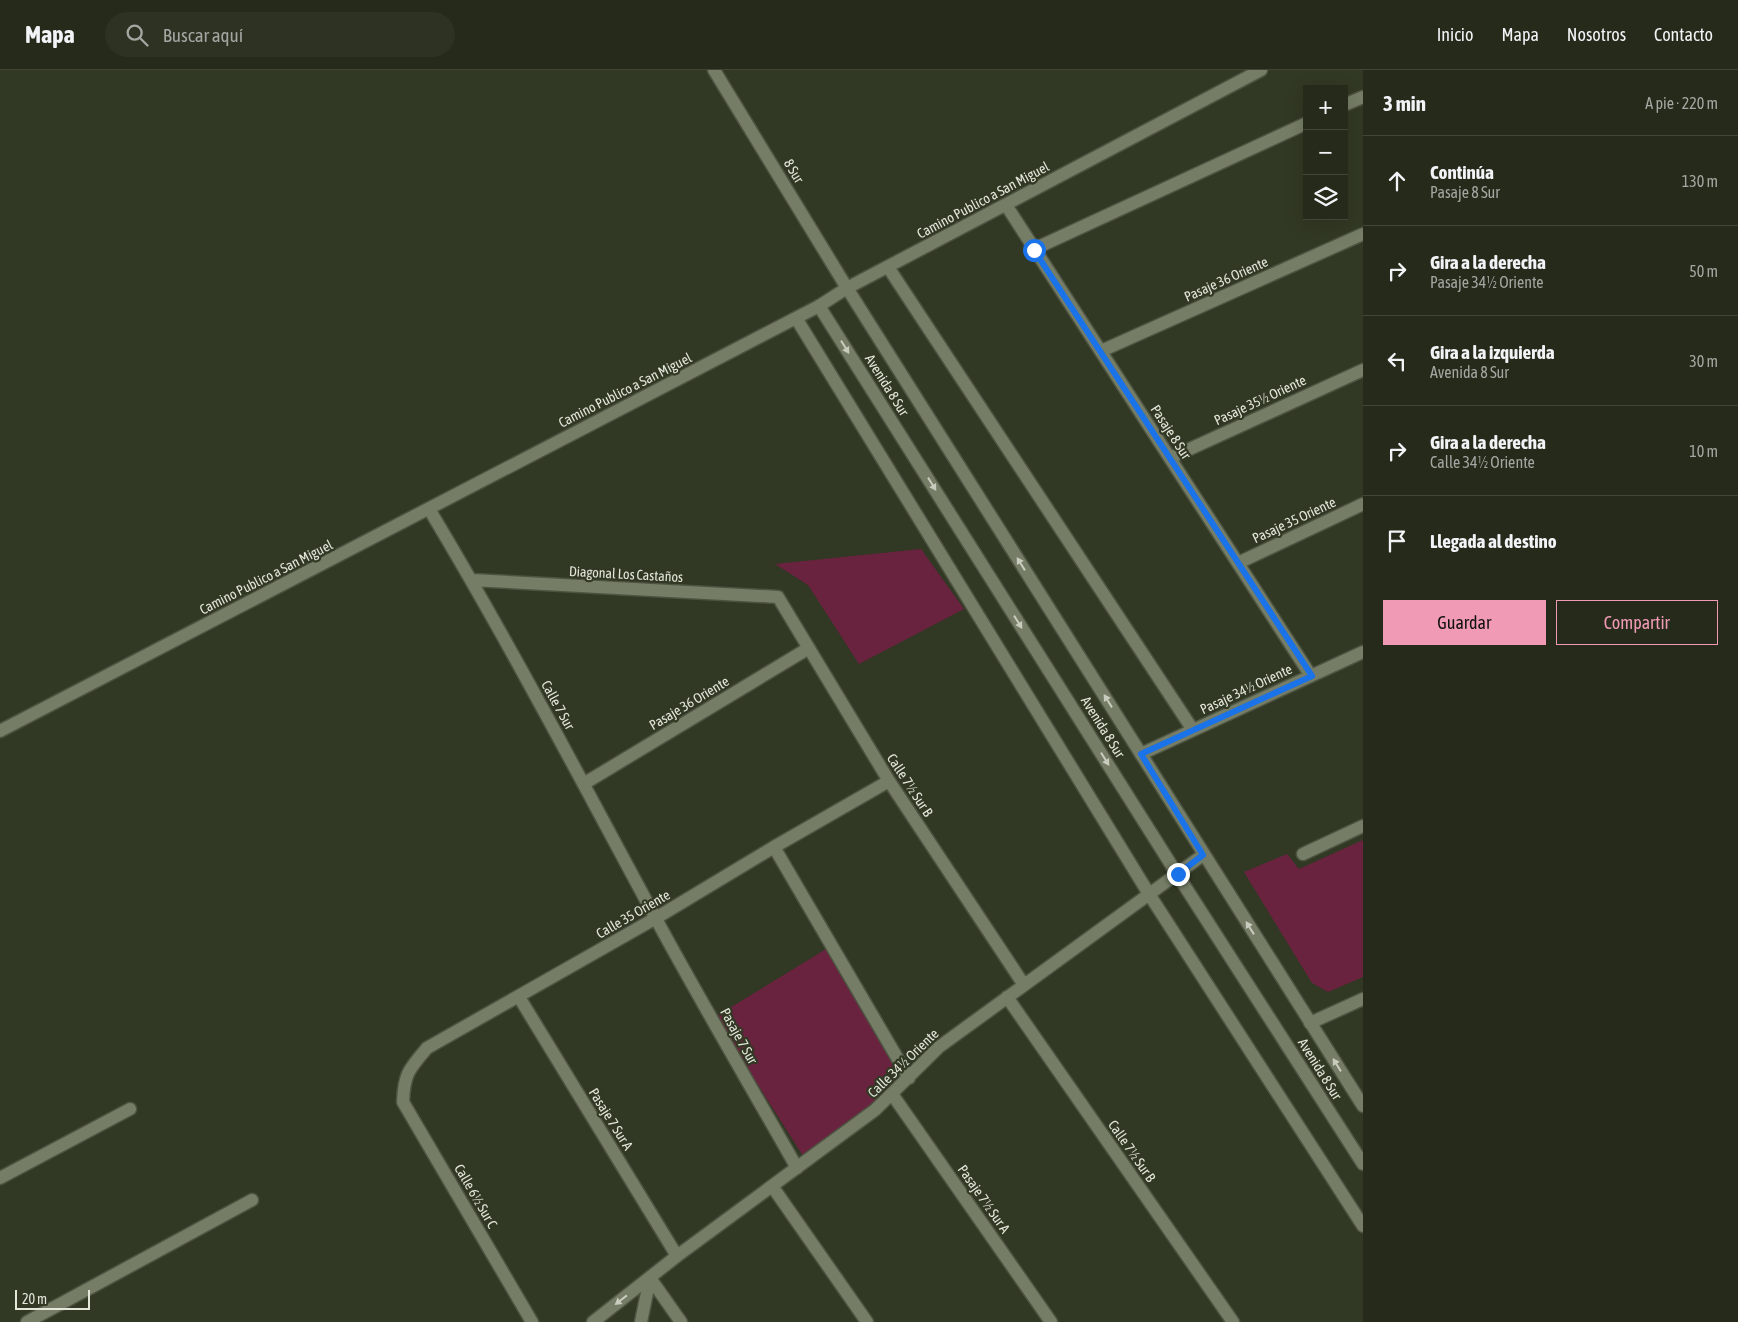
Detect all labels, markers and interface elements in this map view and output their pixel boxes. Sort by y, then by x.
search box [105,12,455,57]
text: Mapa [25,21,75,48]
icon: search [123,21,151,49]
text: Buscar aquí [163,24,243,46]
text: Inicio [1437,24,1473,45]
text: Mapa [1501,24,1539,45]
text: Nosotros [1567,24,1626,45]
text: Contacto [1654,24,1713,45]
map controls [1303,85,1348,220]
button: + [1303,85,1348,130]
text: 3 min [1383,91,1426,115]
text: A pie · 220 m [1645,94,1718,112]
button: − [1303,130,1348,175]
street label: 8 Sur [781,156,808,187]
street label: Camino Publico a San Miguel [914,158,1052,242]
text: Continúa [1430,161,1494,183]
icon: ahead [1383,167,1411,195]
text: 130 m [1682,172,1718,190]
button: layers [1303,175,1348,220]
text: Pasaje 8 Sur [1430,183,1500,201]
route start [1023,239,1046,262]
text: Gira a la derecha [1430,251,1546,273]
street label: Pasaje 36 Oriente [1182,253,1270,305]
icon: right [1383,257,1411,285]
text: 50 m [1689,262,1718,280]
text: Pasaje 34½ Oriente [1430,273,1544,291]
one-way arrow [840,340,850,354]
text: Gira a la izquierda [1430,341,1555,363]
icon: left [1383,347,1411,375]
street label: Camino Publico a San Miguel [556,349,694,431]
street label: Avenida 8 Sur [862,351,913,419]
text: 30 m [1689,352,1718,370]
text: Avenida 8 Sur [1430,363,1509,381]
street label: Pasaje 35½ Oriente [1212,372,1308,428]
street label: Pasaje 8 Sur [1148,402,1195,463]
text: Gira a la derecha [1430,431,1546,453]
icon: right [1383,437,1411,465]
text: 10 m [1689,442,1718,460]
text: Calle 34½ Oriente [1430,453,1535,471]
one-way arrow [927,478,936,491]
street label: Pasaje 35 Oriente [1250,494,1338,546]
icon: arrive [1383,527,1411,555]
text: Llegada al destino [1430,530,1557,552]
street label: Camino Publico a San Miguel [197,536,335,618]
one-way arrow [1016,557,1026,571]
street label: Diagonal Los Castaños [569,563,684,585]
button: Guardar [1383,600,1546,645]
button: Compartir [1556,600,1718,645]
one-way arrow [1014,615,1023,628]
street label: Pasaje 34½ Oriente [1198,661,1294,717]
street label: Pasaje 36 Oriente [646,673,732,733]
street label: Calle 7 Sur [538,678,578,733]
street label: Avenida 8 Sur [1078,693,1129,761]
one-way arrow [1103,695,1112,708]
street label: Calle 7½ Sur B [884,751,936,820]
one-way arrow [1100,753,1110,766]
route end [1167,863,1190,886]
street label: Calle 35 Oriente [593,886,673,942]
one-way arrow [1246,921,1255,934]
street label: Pasaje 7 Sur [717,1005,761,1067]
street label: Calle 34½ Oriente [864,1025,942,1101]
street label: Avenida 8 Sur [1295,1035,1346,1103]
one-way arrow [1332,1059,1342,1072]
street label: Pasaje 7 Sur A [586,1085,636,1153]
street label: Calle 7½ Sur B [1105,1117,1159,1185]
street label: Calle 6½ Sur C [451,1161,501,1231]
street label: Pasaje 7½ Sur A [955,1162,1013,1236]
scale bar [15,1287,90,1310]
text: 20 m [22,1291,47,1307]
one-way arrow [614,1295,628,1305]

